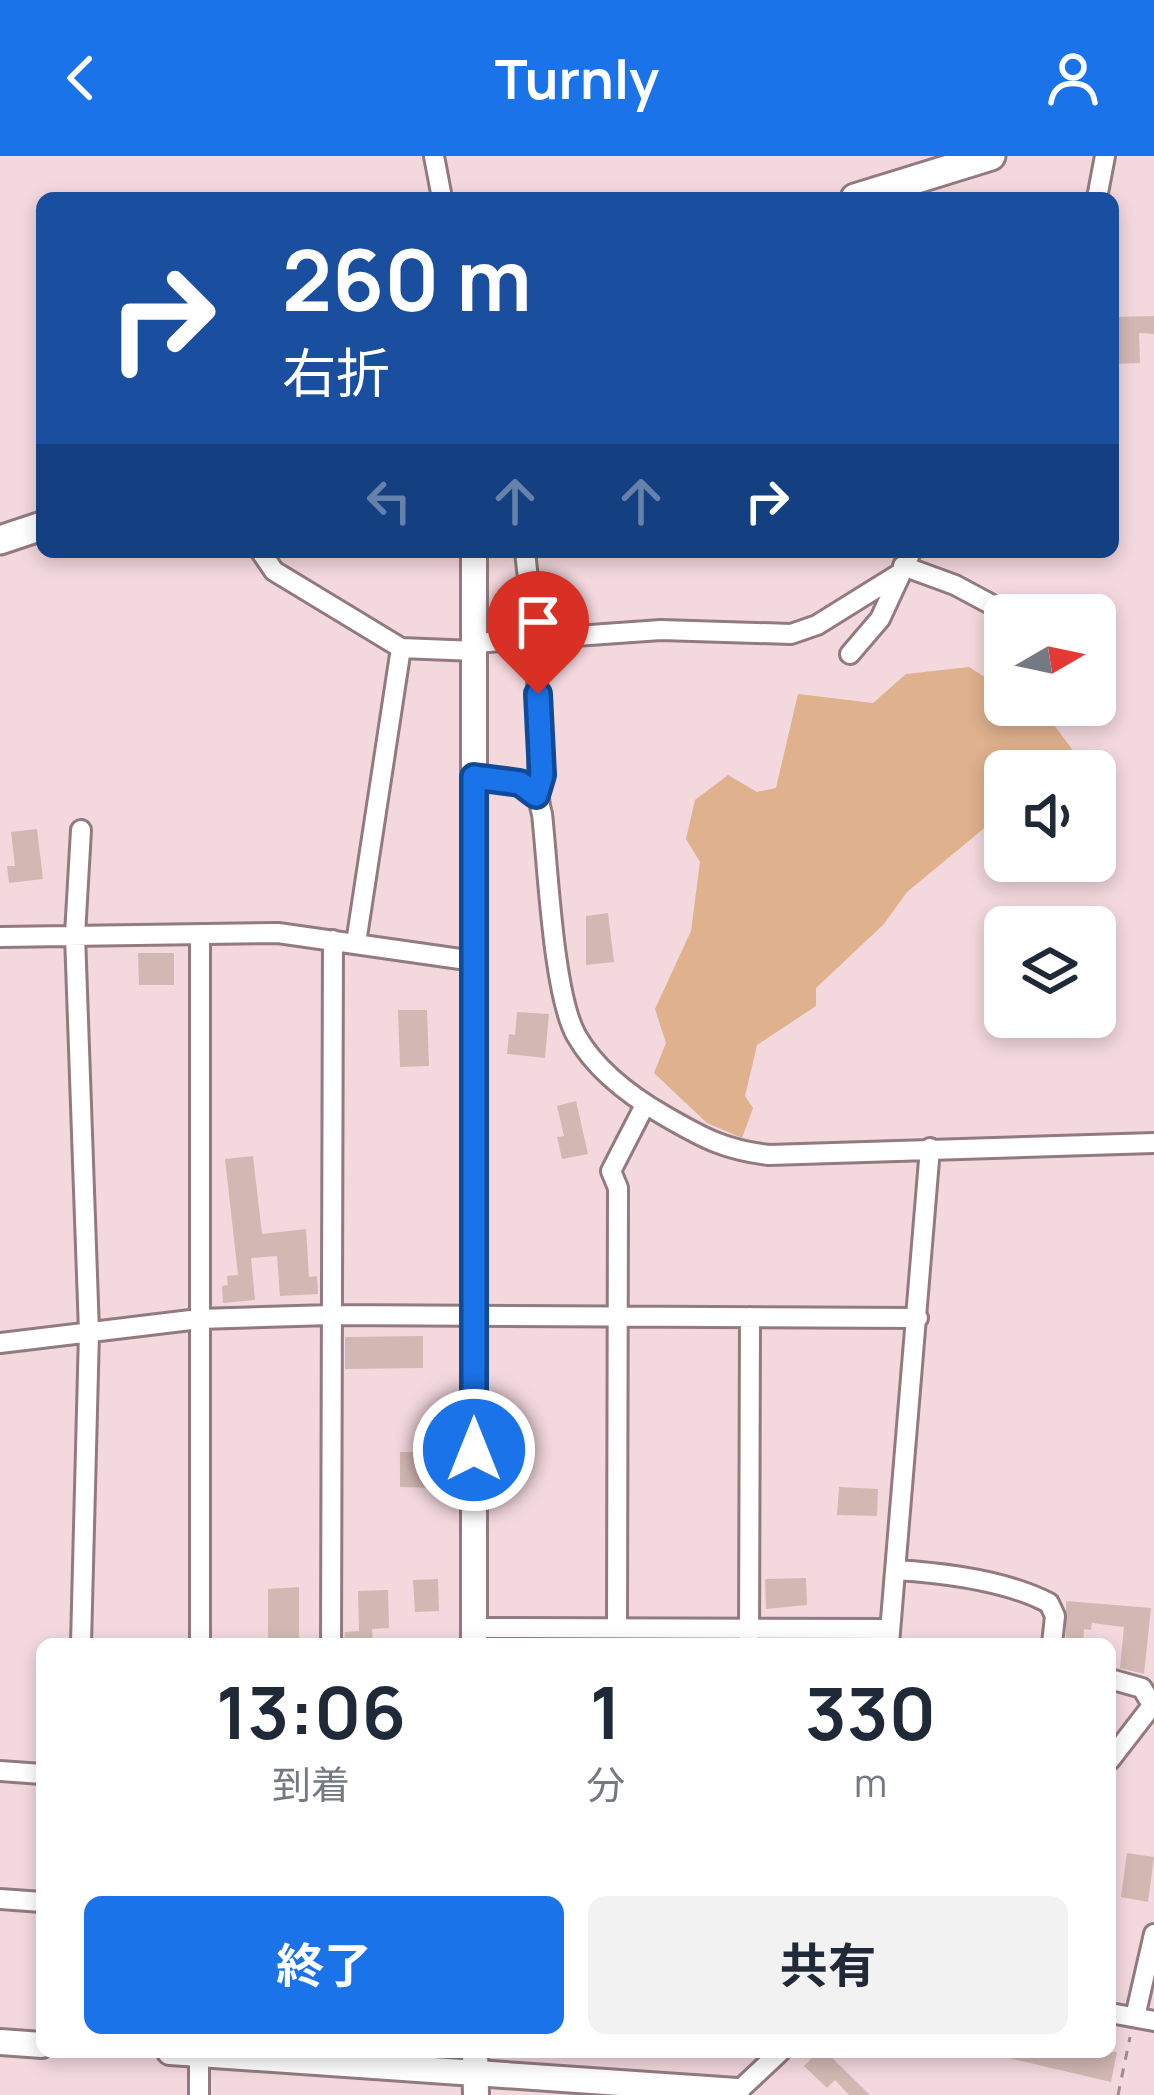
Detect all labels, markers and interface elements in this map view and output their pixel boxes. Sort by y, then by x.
text: Turnly [495,41,659,115]
icon: back [48,45,114,111]
icon: person [1040,45,1106,111]
text: 260 m [282,221,532,336]
icon: right [84,240,240,396]
text: 右折 [282,335,390,409]
icon: left [356,468,422,534]
icon: ahead [482,468,548,534]
icon: ahead [608,468,674,534]
icon: right [734,468,800,534]
pin [487,571,589,694]
icon: arrive [505,589,571,655]
north arrow [984,594,1116,726]
map controls [984,594,1116,1038]
button: sound [984,750,1116,882]
button: layers [984,906,1116,1038]
position arrow [411,1387,537,1513]
text: 13:06 [216,1662,406,1761]
text: 1 [590,1662,621,1761]
text: 330 [805,1663,936,1762]
text: m [854,1755,887,1809]
text: 到着 [272,1757,350,1811]
text: 分 [586,1757,625,1811]
button: 終了 [84,1896,564,2034]
button: 共有 [588,1896,1068,2034]

